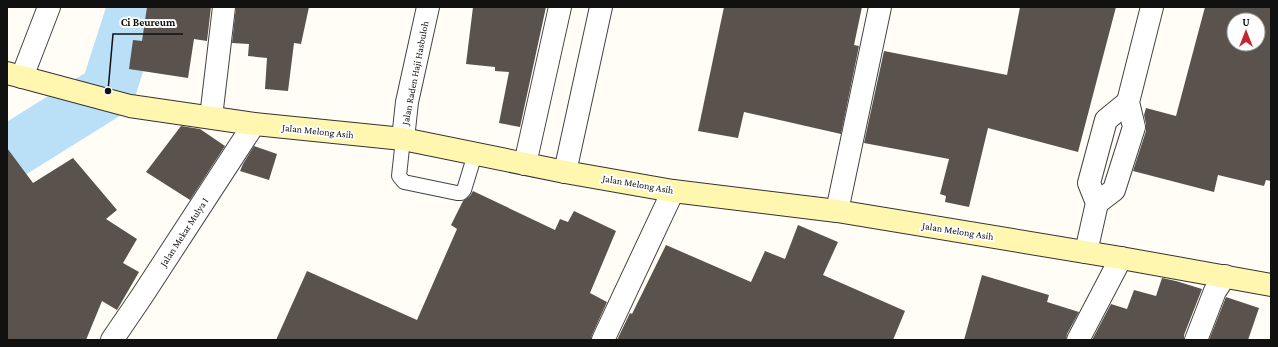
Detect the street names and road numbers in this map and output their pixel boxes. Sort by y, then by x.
street label: Jalan Raden Haji Hasbuloh [399,19,432,127]
street label: Jalan Melong Asih [281,122,355,140]
street label: Jalan Melong Asih [601,172,675,196]
street label: Jalan Mekar Mulya I [157,196,210,269]
street label: Jalan Melong Asih [921,220,995,242]

